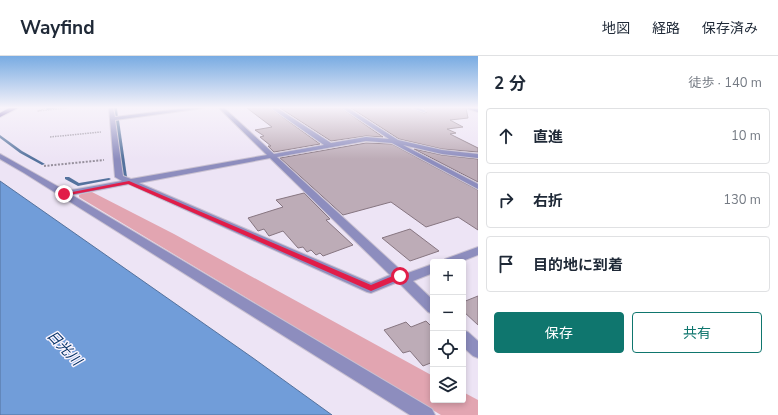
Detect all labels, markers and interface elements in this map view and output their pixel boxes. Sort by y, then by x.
text: Wayfind [20,15,95,41]
text: 地図 [602,19,630,38]
text: 経路 [652,19,680,38]
text: 保存済み [702,19,758,38]
text: 2 分 [494,72,526,95]
text: 徒歩 · 140 m [688,74,762,92]
icon: ahead [495,125,517,147]
text: 直進 [533,127,563,147]
text: 10 m [731,127,761,145]
route end [55,185,73,203]
icon: right [495,189,517,211]
text: 右折 [533,191,563,211]
text: 130 m [723,191,761,209]
icon: arrive [495,253,517,275]
text: 目的地に到着 [533,255,623,275]
map controls [430,259,466,403]
button: + [430,259,466,295]
route start [391,267,409,285]
button: − [430,295,466,331]
button: 保存 [494,312,624,353]
button: 共有 [632,312,762,353]
water label: 日光川 [43,326,87,371]
button: locate [430,331,466,367]
button: layers [430,367,466,403]

